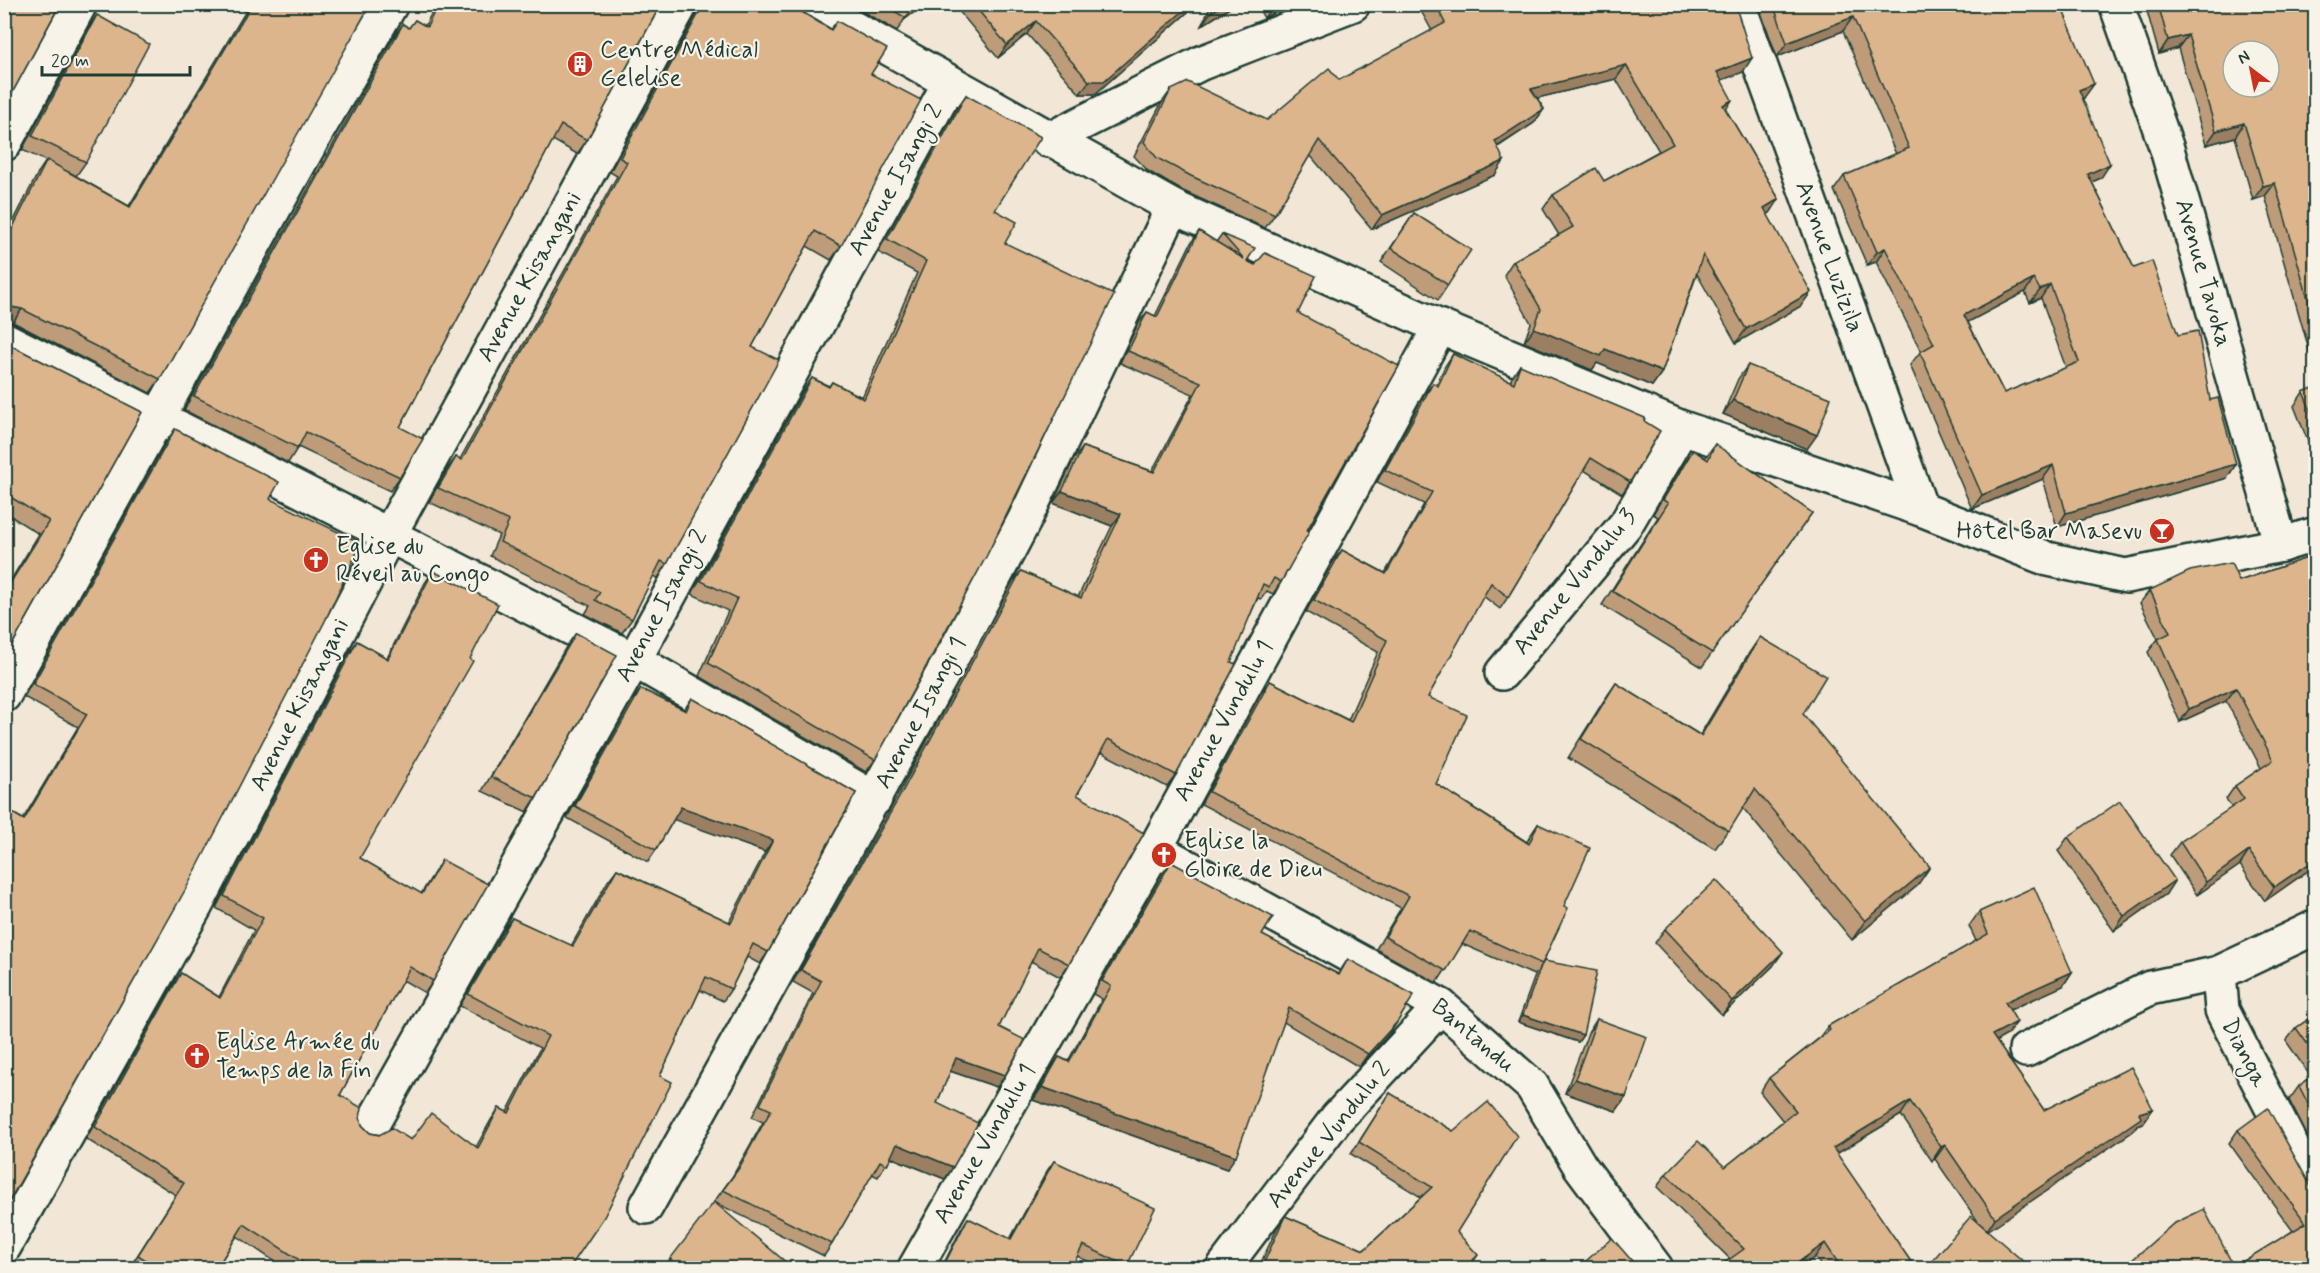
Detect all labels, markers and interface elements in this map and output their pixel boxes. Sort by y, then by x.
place label: Centre Médical Gelelise [600,35,758,94]
scale bar [42,39,190,77]
north arrow [2221,39,2281,99]
text: N [2234,46,2254,69]
text: 20 m [51,49,89,73]
building icon: Centre Médical Gelelise [565,49,595,79]
street label: Avenue Isangi 2 [842,99,952,262]
street label: Avenue Luzizila [1787,177,1871,337]
street label: Avenue Kisangani [470,186,590,368]
street label: Avenue Tavoka [2167,195,2239,351]
street label: Avenue Vundulu 3 [1506,502,1644,662]
place label: Hôtel Bar Masevu [1957,516,2142,547]
bar icon: Hôtel Bar Masevu [2147,516,2177,546]
street label: Avenue Isangi 2 [609,524,717,689]
place label: Eglise du Réveil au Congo [336,531,490,592]
church icon: Eglise du Réveil au Congo [301,545,331,575]
street label: Avenue Kisangani [243,613,357,797]
street label: Avenue Isangi 1 [868,632,976,795]
street label: Avenue Vundulu 1 [1167,635,1281,807]
place label: Eglise la Gloire de Dieu [1184,826,1322,885]
church icon: Eglise la Gloire de Dieu [1149,840,1179,870]
street label: Bantandu [1425,992,1521,1080]
street label: Dianga [2212,1013,2275,1094]
place label: Eglise Armée du Temps de la Fin [216,1027,380,1086]
church icon: Eglise Armée du Temps de la Fin [182,1041,212,1071]
street label: Avenue Vundulu 2 [1260,1055,1398,1215]
street label: Avenue Vundulu 1 [927,1059,1043,1229]

